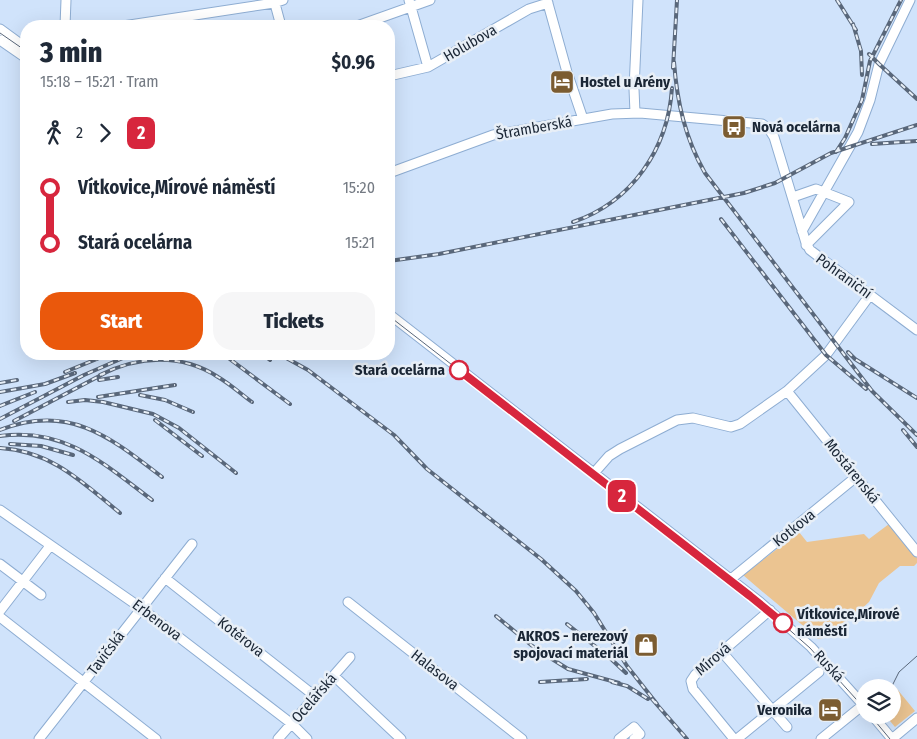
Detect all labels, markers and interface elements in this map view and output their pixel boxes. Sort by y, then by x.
street label: Holubova [440,21,500,65]
text: 3 min [40,36,102,69]
text: $0.96 [331,51,375,74]
hotel icon: Hostel u Arény [549,69,575,95]
text: 15:18 – 15:21 · Tram [40,72,159,91]
place label: Hostel u Arény [580,73,671,91]
street label: Štramberská [495,112,573,144]
bus stop icon: Nová ocelárna [721,114,747,140]
place label: Nová ocelárna [752,118,841,136]
icon: walk [40,119,68,147]
icon: forward [91,119,119,147]
text: 2 [137,122,145,144]
text: 2 [76,123,83,142]
text: Vítkovice,Mírové náměstí [78,176,276,199]
text: 15:20 [343,178,375,197]
text: Stará ocelárna [78,231,192,254]
text: 15:21 [345,233,375,252]
street label: Pohraniční [812,250,876,303]
button: Start [40,292,203,350]
button: Tickets [213,292,375,350]
marker: Stará ocelárna [449,360,469,380]
place label: Stará ocelárna [355,361,446,379]
street label: Mostárenská [821,435,883,507]
line badge: 2 [606,480,638,512]
text: 2 [618,485,626,507]
street label: Kotkova [769,506,819,550]
street label: Erbenova [129,596,185,644]
place label: Vítkovice,Mírové náměstí [796,605,900,640]
street label: Kotěrova [214,613,268,661]
marker: Vítkovice,Mírové náměstí [773,613,793,633]
street label: Tavičská [84,627,128,679]
place label: AKROS - nerezový spojovací materiál [513,627,629,662]
shop icon: AKROS - nerezový spojovací materiál [633,632,659,658]
street label: Mírová [692,639,734,679]
street label: Halasova [408,646,462,694]
street label: Ruská [810,646,848,686]
street label: Ocelářská [288,670,340,726]
map controls [856,679,901,724]
button: layers [856,679,901,724]
hotel icon: Veronika [817,697,843,723]
place label: Veronika [756,701,813,719]

